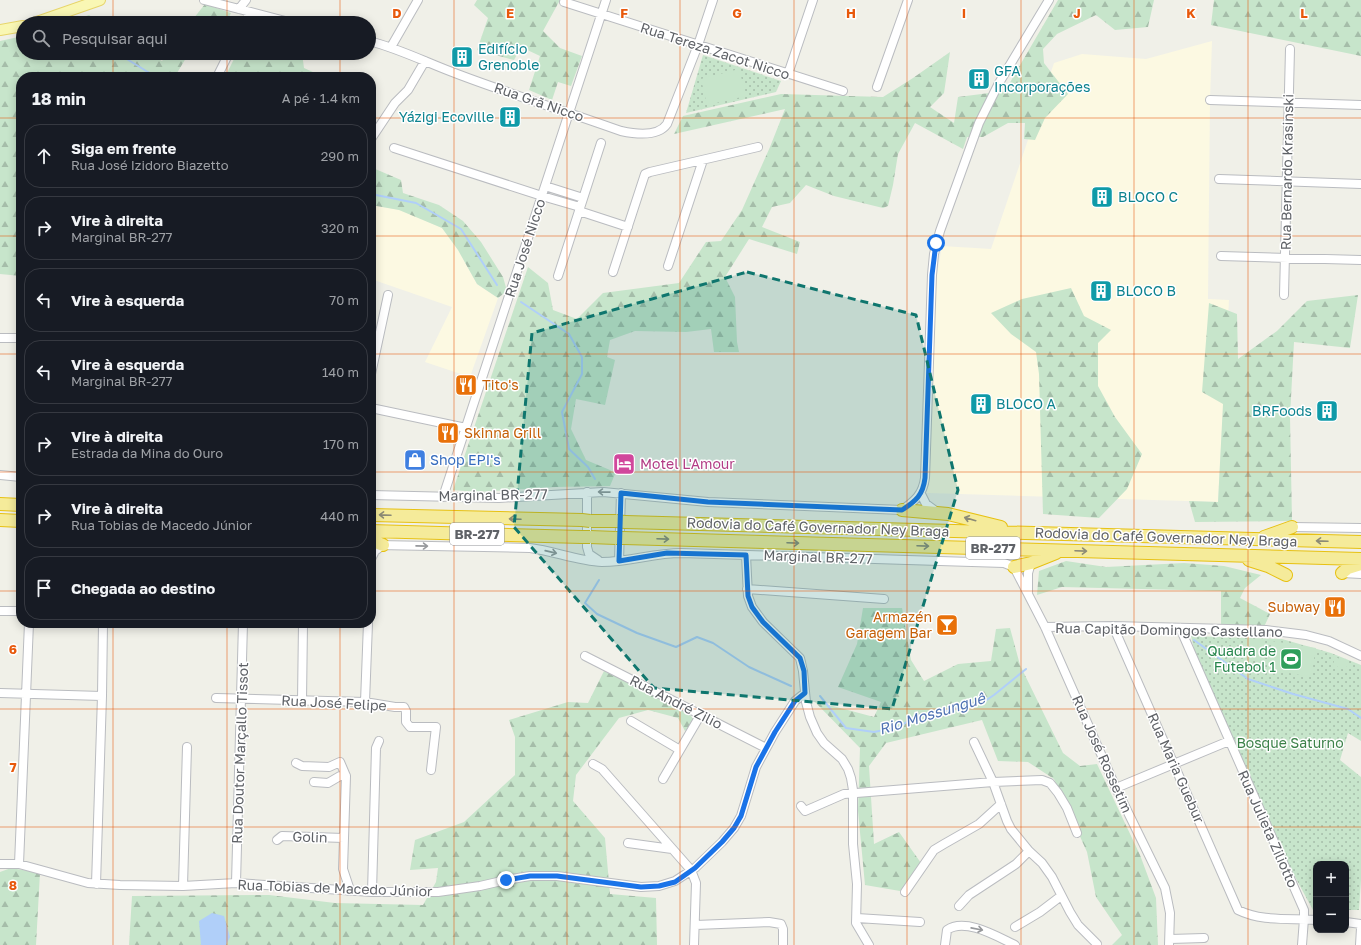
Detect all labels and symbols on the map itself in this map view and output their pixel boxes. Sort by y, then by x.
text: D [392,5,402,21]
text: E [506,5,514,21]
text: F [620,5,628,21]
text: G [732,5,742,21]
text: H [846,5,856,21]
text: I [962,5,966,21]
text: J [1073,5,1081,21]
text: K [1186,5,1196,21]
text: L [1300,5,1308,21]
street label: Rua Tereza Zacot Nicco [638,18,792,83]
place label: Edifício Grenoble [478,40,539,73]
building icon: Edifício Grenoble [449,44,475,70]
place label: GFA Incorporações [994,62,1090,95]
building icon: GFA Incorporações [966,66,992,92]
street label: Rua Grã Nicco [492,78,586,125]
street label: Rua Bernardo Krasinski [1277,94,1296,250]
building icon: Yázigi Ecoville [497,104,523,130]
place label: Yázigi Ecoville [399,108,494,125]
building icon: BLOCO C [1089,184,1115,210]
place label: BLOCO C [1118,188,1178,205]
street label: Rua José Nicco [501,197,548,299]
route start [927,234,945,252]
building icon: BLOCO B [1088,278,1114,304]
place label: BLOCO B [1116,282,1176,299]
restaurant icon: Tito's [453,372,479,398]
place label: Tito's [482,376,519,393]
building icon: BLOCO A [968,391,994,417]
place label: BLOCO A [996,395,1057,412]
building icon: BRFoods [1314,398,1340,424]
place label: BRFoods [1252,402,1312,419]
restaurant icon: Skinna Grill [435,420,461,446]
place label: Skinna Grill [464,424,541,441]
shop icon: Shop EPI's [402,447,428,473]
place label: Shop EPI's [430,451,501,468]
hotel icon: Motel L'Amour [611,451,637,477]
place label: Motel L'Amour [640,455,735,472]
street label: Marginal BR-277 [438,485,548,504]
one-way arrow [598,489,611,496]
one-way arrow [379,511,392,519]
street label: Rodovia do Café Governador Ney Braga [686,513,950,540]
one-way arrow [509,515,522,522]
one-way arrow [964,515,977,522]
road number: BR-277 [450,523,504,545]
street label: Rodovia do Café Governador Ney Braga [1034,523,1298,550]
one-way arrow [656,535,669,543]
road number: BR-277 [966,537,1020,559]
one-way arrow [1316,537,1329,545]
one-way arrow [786,539,799,547]
one-way arrow [415,542,428,549]
one-way arrow [916,543,929,550]
street label: Marginal BR-277 [763,546,873,567]
one-way arrow [1074,547,1087,555]
one-way arrow [544,548,557,556]
restaurant icon: Subway [1322,594,1348,620]
place label: Subway [1268,598,1320,615]
place label: Armazén Garagem Bar [846,608,933,641]
bar icon: Armazén Garagem Bar [934,612,960,638]
street label: Rua Capitão Domingos Castellano [1055,619,1283,640]
text: 6 [9,641,17,657]
place label: Quadra de Futebol 1 [1207,642,1276,675]
sports icon: Quadra de Futebol 1 [1278,646,1304,672]
street label: Rua Doutor Marçallo Tissot [228,662,251,844]
street label: Rua André Zilio [627,671,725,732]
water label: Rio Mossunguê [876,688,989,739]
street label: Rua José Felipe [281,691,387,714]
street label: Rua José Rossetim [1069,692,1136,815]
street label: Rua Maria Guebur [1145,710,1209,826]
park label: Bosque Saturno [1236,734,1344,751]
text: 7 [9,759,17,775]
street label: Rua Julieta Ziliotto [1235,767,1302,890]
street label: Golin [292,827,328,846]
route end [497,871,515,889]
street label: Rua Tobias de Macedo Júnior [237,876,433,899]
text: 8 [9,877,17,893]
one-way arrow [971,925,984,933]

